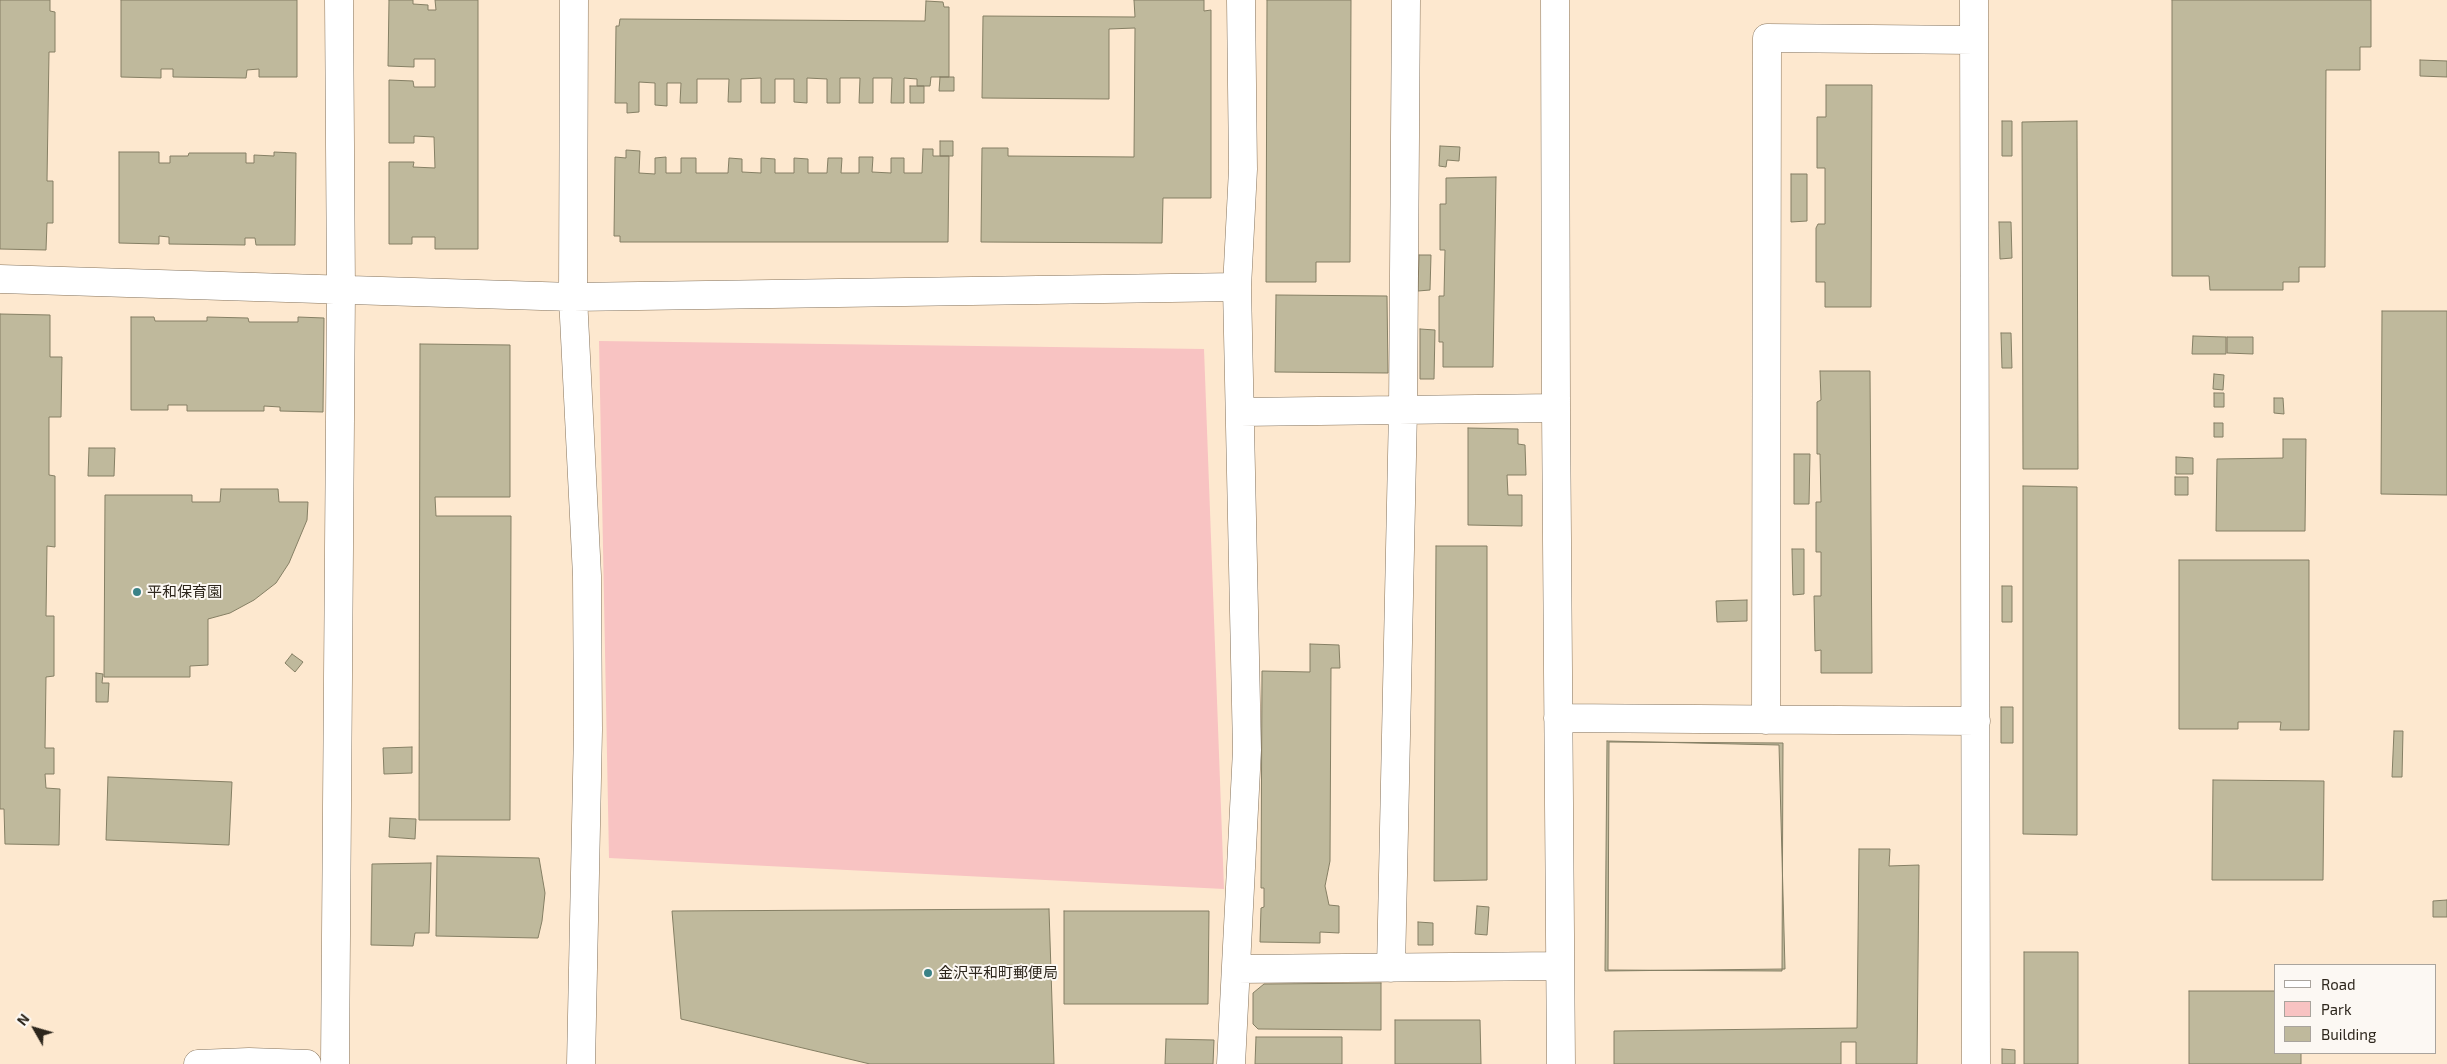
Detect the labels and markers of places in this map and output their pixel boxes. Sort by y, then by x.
place label: 平和保育園 [147,583,222,601]
marker: 平和保育園 [131,586,143,598]
place label: 金沢平和町郵便局 [938,964,1058,982]
marker: 金沢平和町郵便局 [922,967,934,979]

